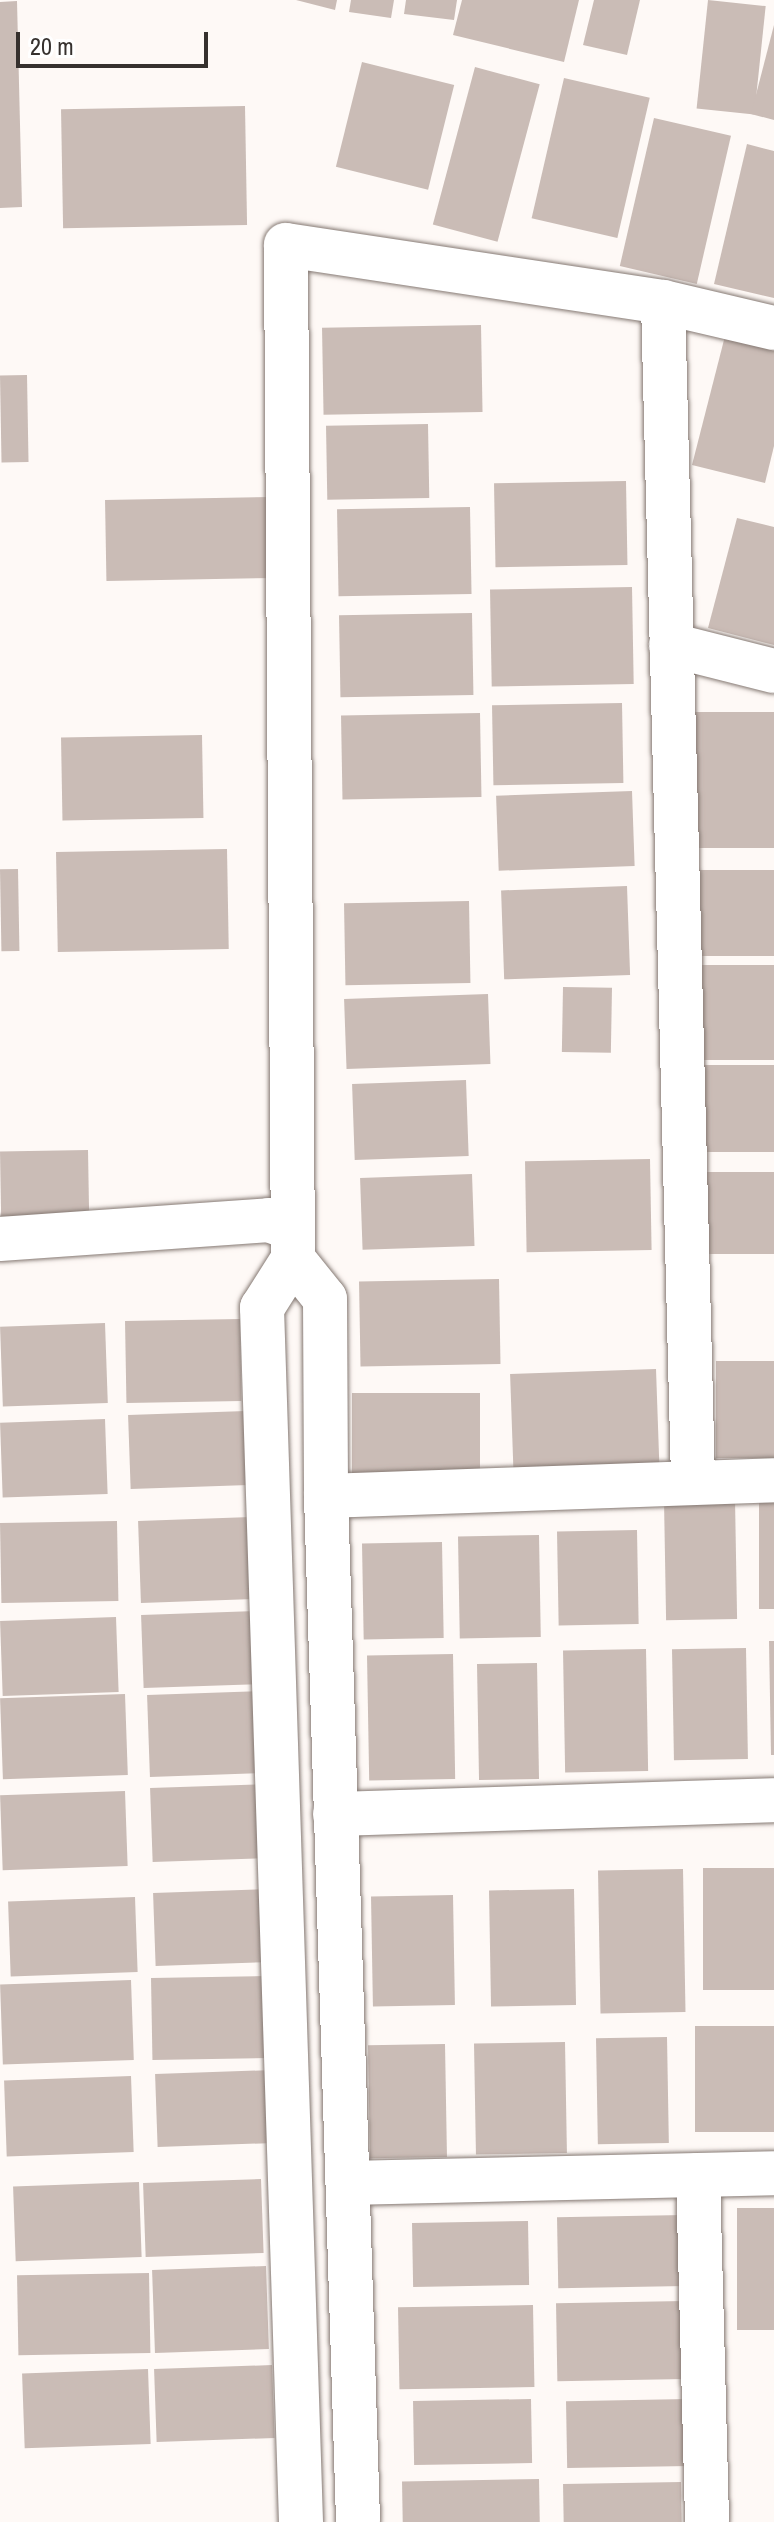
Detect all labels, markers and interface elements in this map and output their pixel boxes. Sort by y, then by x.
scale bar [20,16,212,66]
text: 20 m [30,30,74,62]

